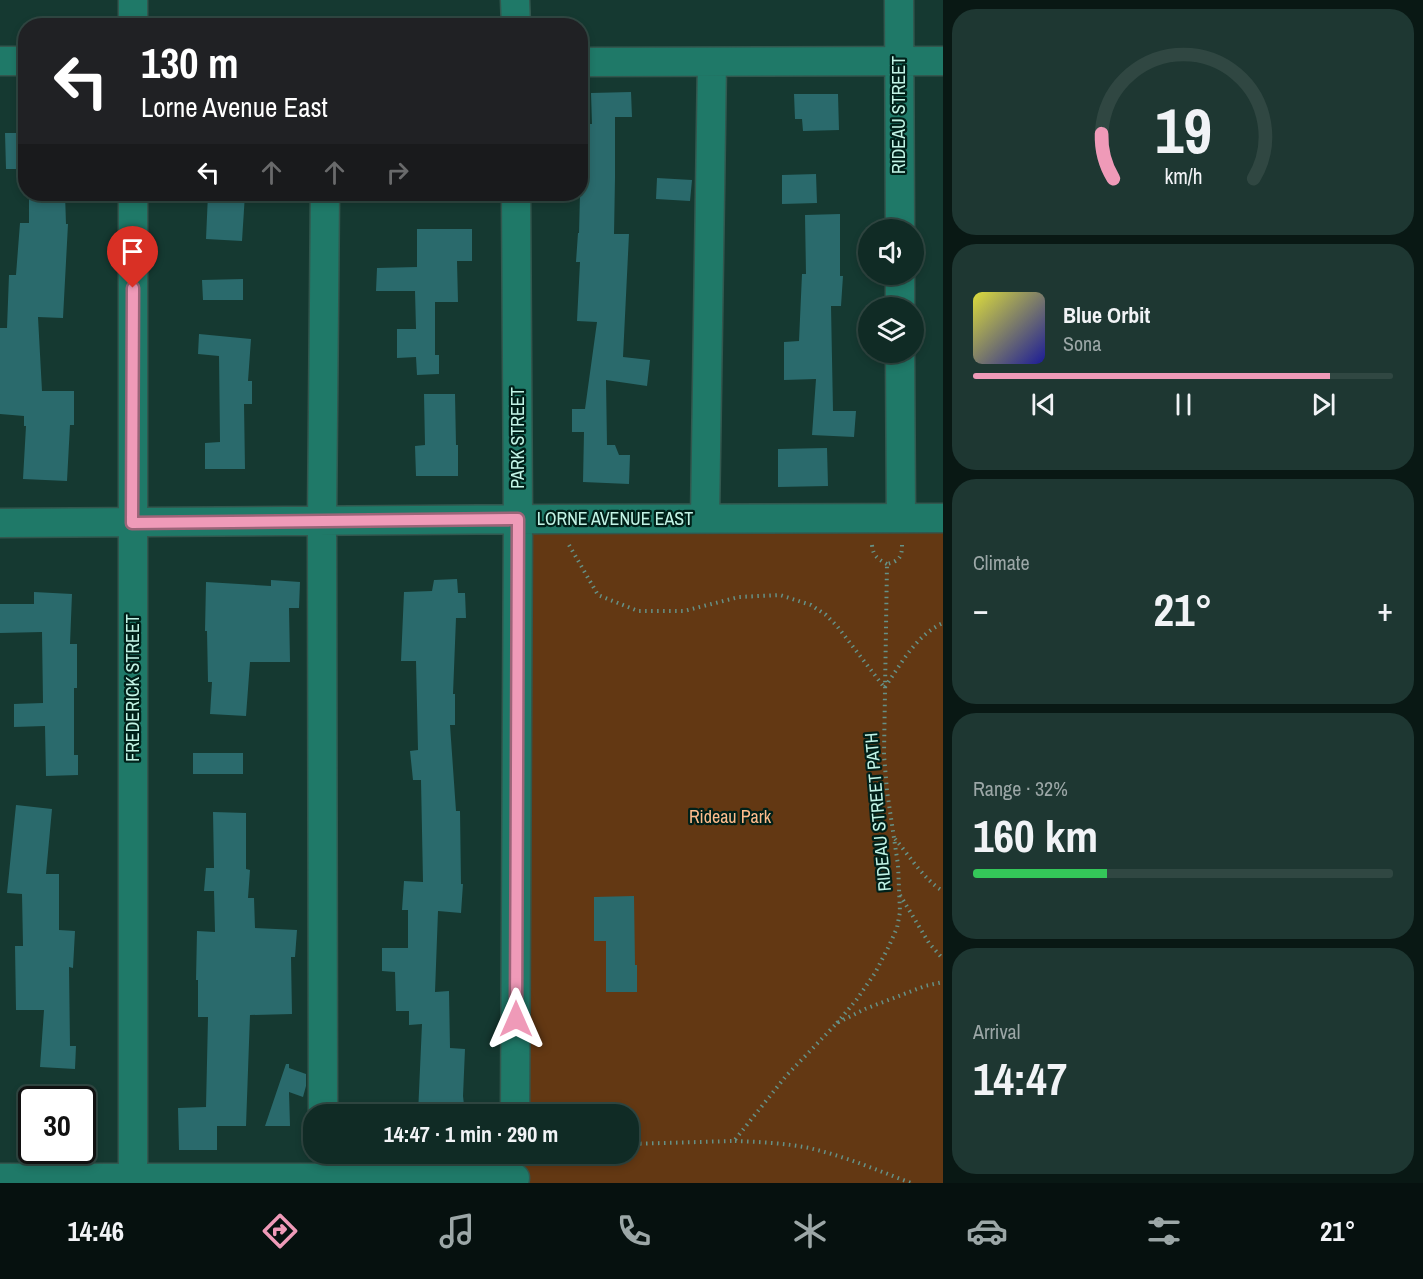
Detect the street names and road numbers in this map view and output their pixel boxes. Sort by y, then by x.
street label: RIDEAU STREET [886,56,911,174]
street label: PARK STREET [505,387,530,489]
street label: LORNE AVENUE EAST [537,506,693,531]
street label: FREDERICK STREET [120,614,145,762]
street label: RIDEAU STREET PATH [858,732,897,892]

